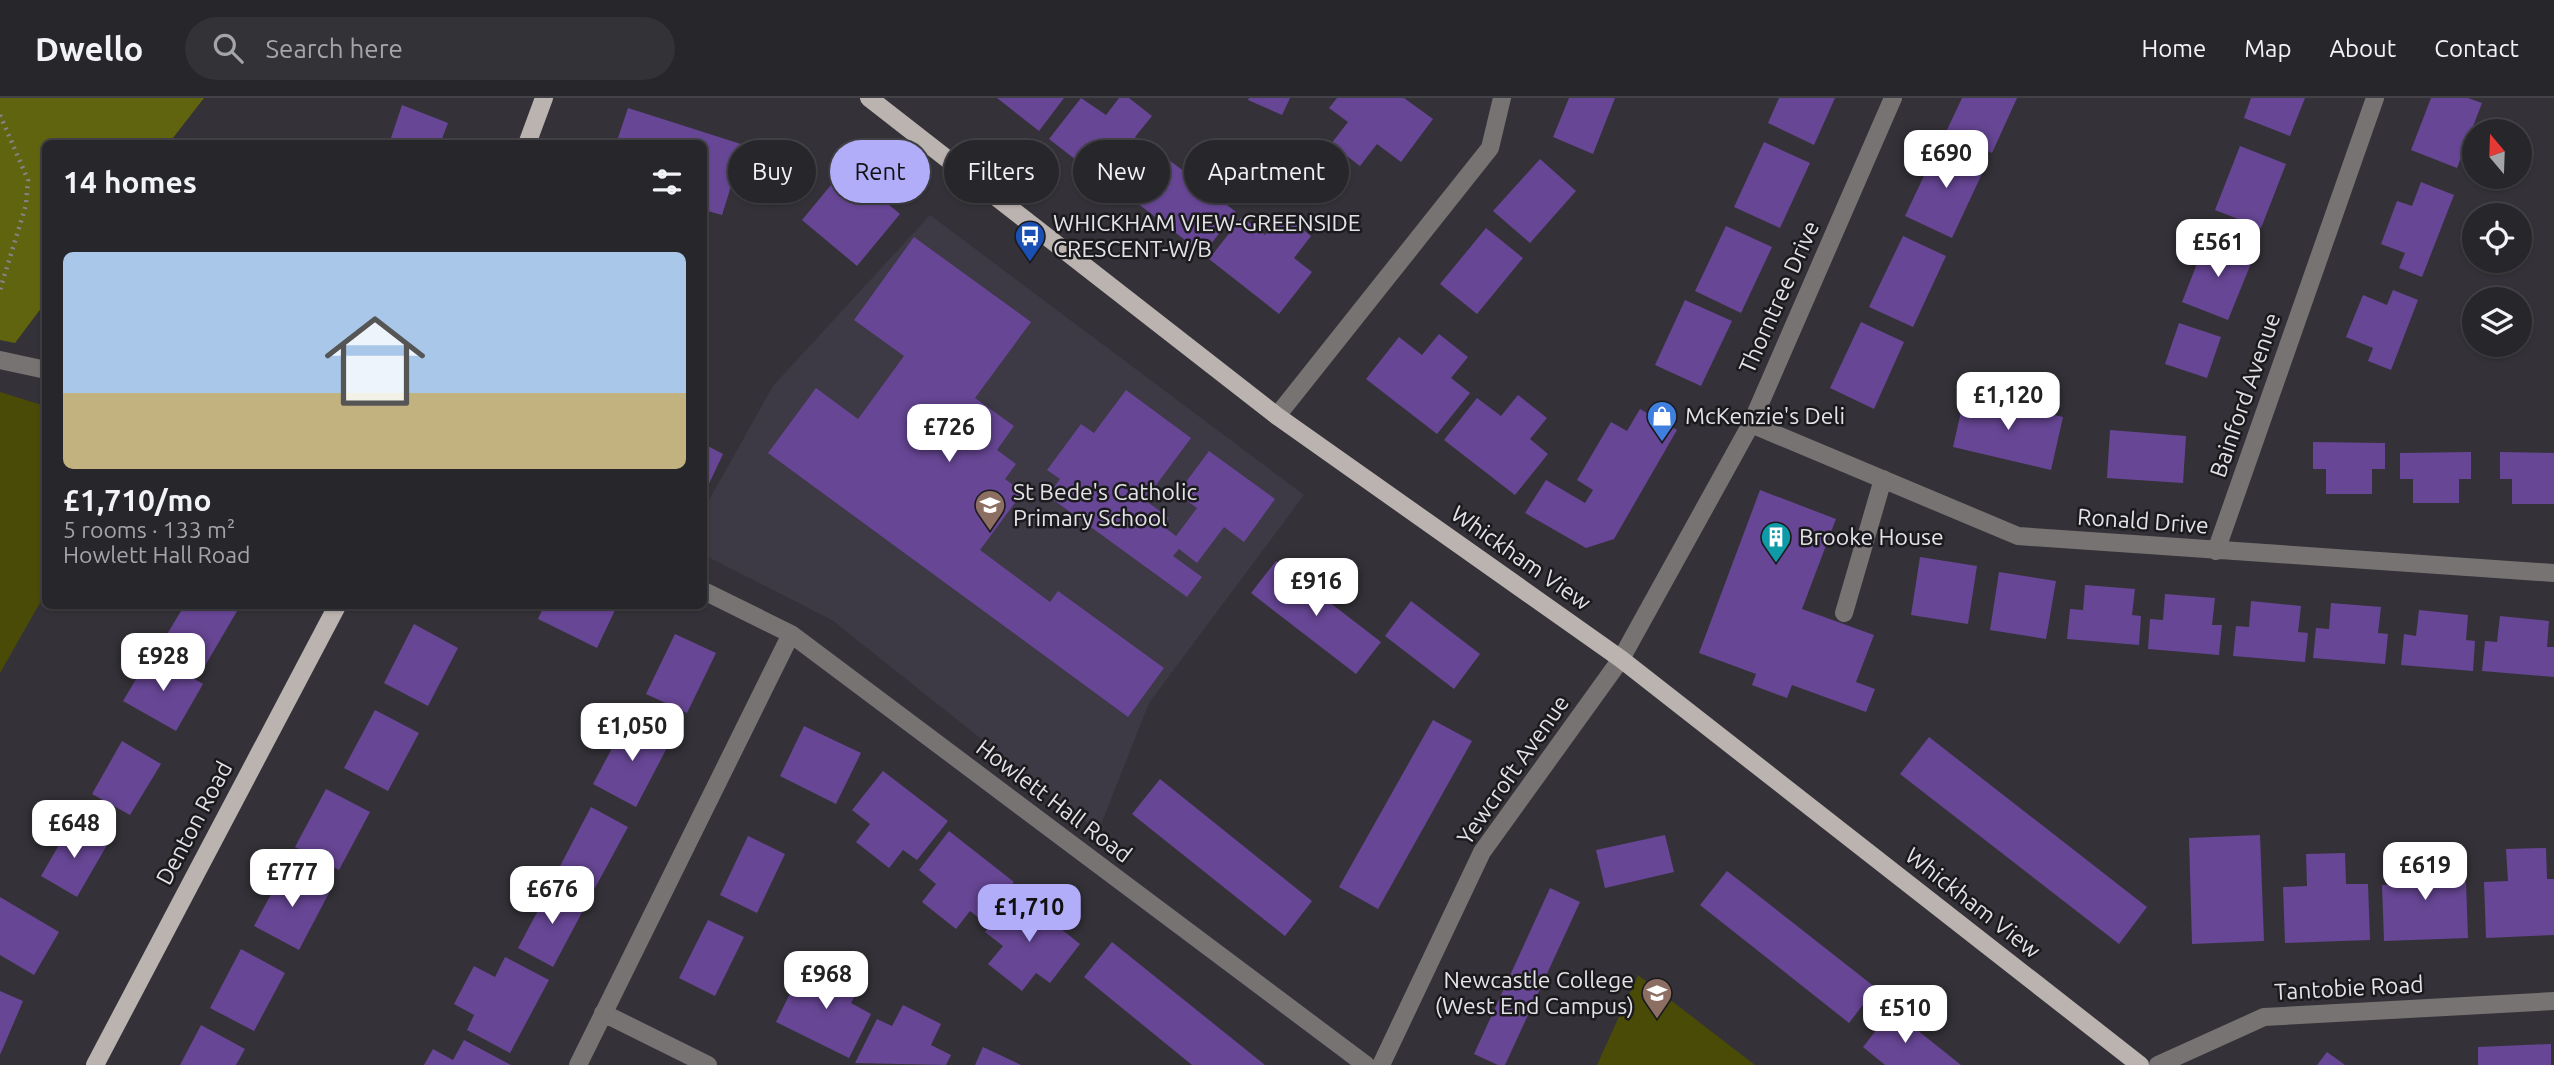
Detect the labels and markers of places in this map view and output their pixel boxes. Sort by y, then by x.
pin: £690 [1905,130,1987,190]
place label: WHICKHAM VIEW-GREENSIDE CRESCENT-W/B [1053,210,1361,261]
bus stop icon: WHICKHAM VIEW-GREENSIDE CRESCENT-W/B [1013,219,1047,263]
pin: £561 [2177,220,2259,279]
pin: £1,120 [1951,372,2065,432]
shop icon: McKenzie's Deli [1645,399,1679,443]
place label: McKenzie's Deli [1685,403,1845,428]
pin: £726 [908,404,990,464]
place label: St Bede's Catholic Primary School [1013,479,1197,530]
school or university icon: St Bede's Catholic Primary School [973,488,1007,532]
building icon: Brooke House [1759,520,1793,564]
place label: Brooke House [1799,524,1944,549]
pin: £916 [1275,559,1357,618]
pin: £928 [122,634,204,693]
pin: £1,050 [575,704,689,763]
pin: £648 [33,800,115,860]
pin: £619 [2384,842,2466,902]
pin: £777 [251,850,333,909]
pin: £676 [511,866,593,926]
pin: £1,710 [972,884,1086,944]
pin: £968 [785,951,867,1011]
place label: Newcastle College (West End Campus) [1435,967,1634,1019]
school or university icon: Newcastle College (West End Campus) [1640,976,1674,1020]
pin: £510 [1864,986,1946,1045]

